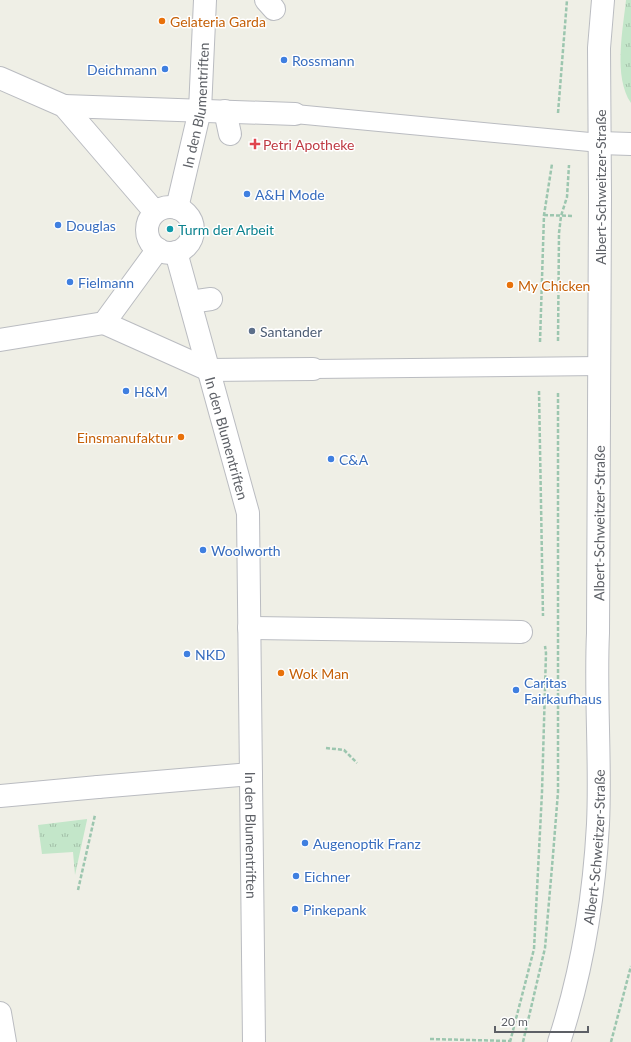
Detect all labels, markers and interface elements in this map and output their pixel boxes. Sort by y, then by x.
place label: Gelateria Garda [170,13,266,30]
marker: Gelateria Garda [157,16,167,26]
street label: In den Blumentriften [178,42,212,169]
place label: Rossmann [292,52,354,69]
marker: Rossmann [279,55,289,65]
place label: Deichmann [87,61,157,78]
marker: Deichmann [160,64,170,74]
street label: Albert-Schweitzer-Straße [592,109,609,265]
place label: Petri Apotheke [263,136,354,153]
marker: Petri Apotheke [250,139,260,149]
place label: A&H Mode [255,186,325,203]
marker: A&H Mode [242,189,252,199]
place label: Douglas [66,217,116,234]
marker: Douglas [53,220,63,230]
place label: Turm der Arbeit [178,221,274,238]
marker: Turm der Arbeit [165,224,175,234]
place label: Fielmann [78,274,134,291]
marker: Fielmann [65,277,75,287]
place label: My Chicken [518,277,590,294]
marker: My Chicken [505,280,515,290]
place label: Santander [260,323,322,340]
marker: Santander [247,326,257,336]
street label: In den Blumentriften [202,375,252,501]
place label: H&M [134,383,168,400]
marker: H&M [121,386,131,396]
place label: Einsmanufaktur [77,429,173,446]
marker: Einsmanufaktur [176,432,186,442]
street label: Albert-Schweitzer-Straße [590,445,607,601]
place label: C&A [339,451,369,468]
marker: C&A [326,454,336,464]
place label: Woolworth [211,542,281,559]
marker: Woolworth [198,545,208,555]
place label: NKD [195,646,226,663]
marker: NKD [182,649,192,659]
place label: Wok Man [289,665,349,682]
marker: Wok Man [276,668,286,678]
place label: Caritas Fairkaufhaus [524,674,602,707]
marker: Caritas Fairkaufhaus [511,685,521,695]
street label: Albert-Schweitzer-Straße [579,769,607,926]
street label: In den Blumentriften [242,772,261,899]
place label: Augenoptik Franz [313,835,421,852]
marker: Augenoptik Franz [300,838,310,848]
place label: Eichner [304,868,350,885]
marker: Eichner [291,871,301,881]
place label: Pinkepank [303,901,367,918]
marker: Pinkepank [290,904,300,914]
scale bar [495,1008,588,1034]
text: 20 m [501,1014,528,1029]

